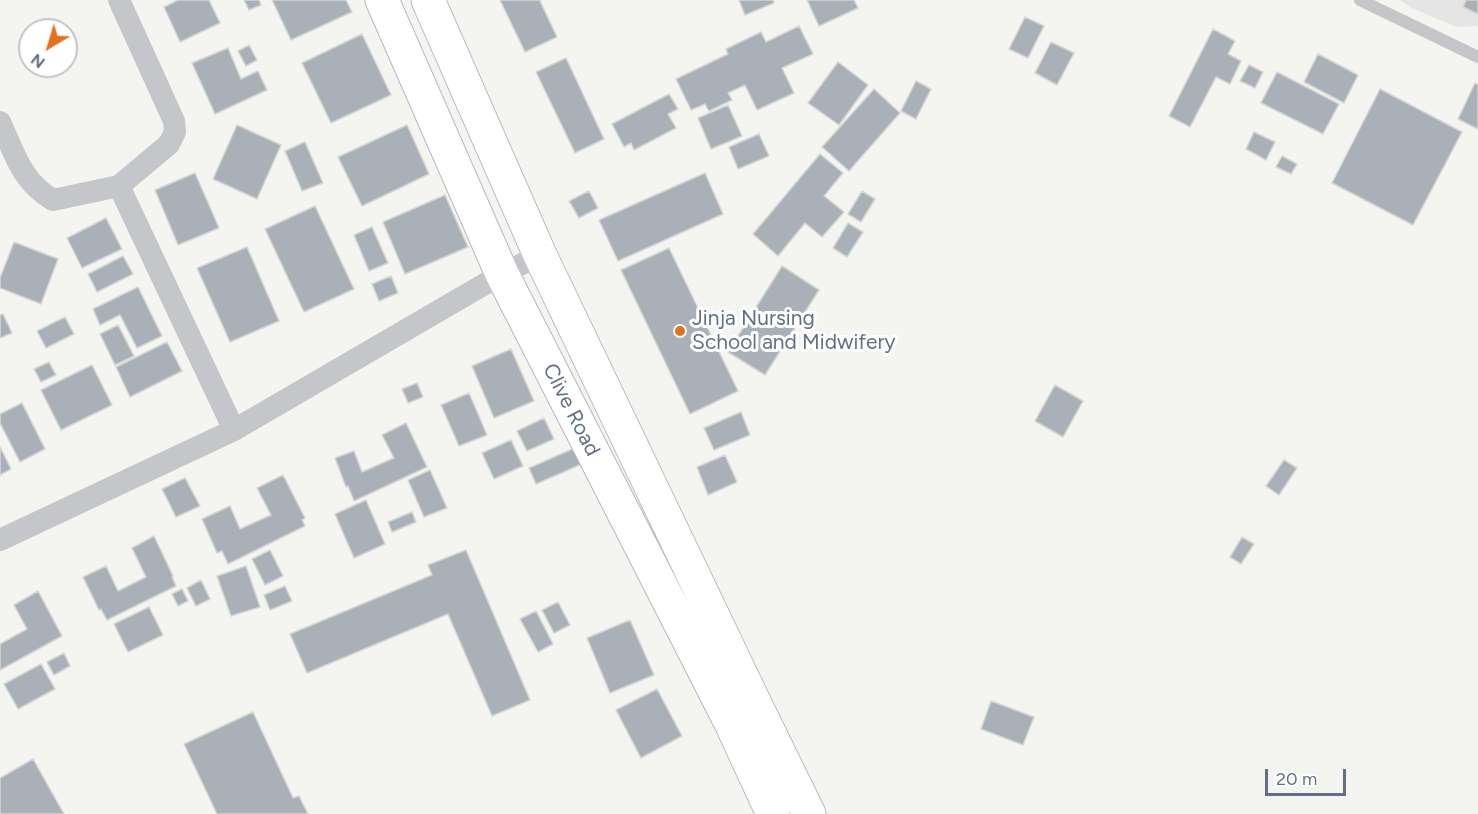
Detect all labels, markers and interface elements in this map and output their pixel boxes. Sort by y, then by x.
north arrow [18,18,78,78]
text: N [27,50,49,72]
place label: Jinja Nursing School and Midwifery [692,306,896,356]
marker: Jinja Nursing School and Midwifery [673,324,687,338]
street label: Clive Road [537,360,605,460]
scale bar [1268,757,1349,795]
text: 20 m [1276,768,1317,790]

